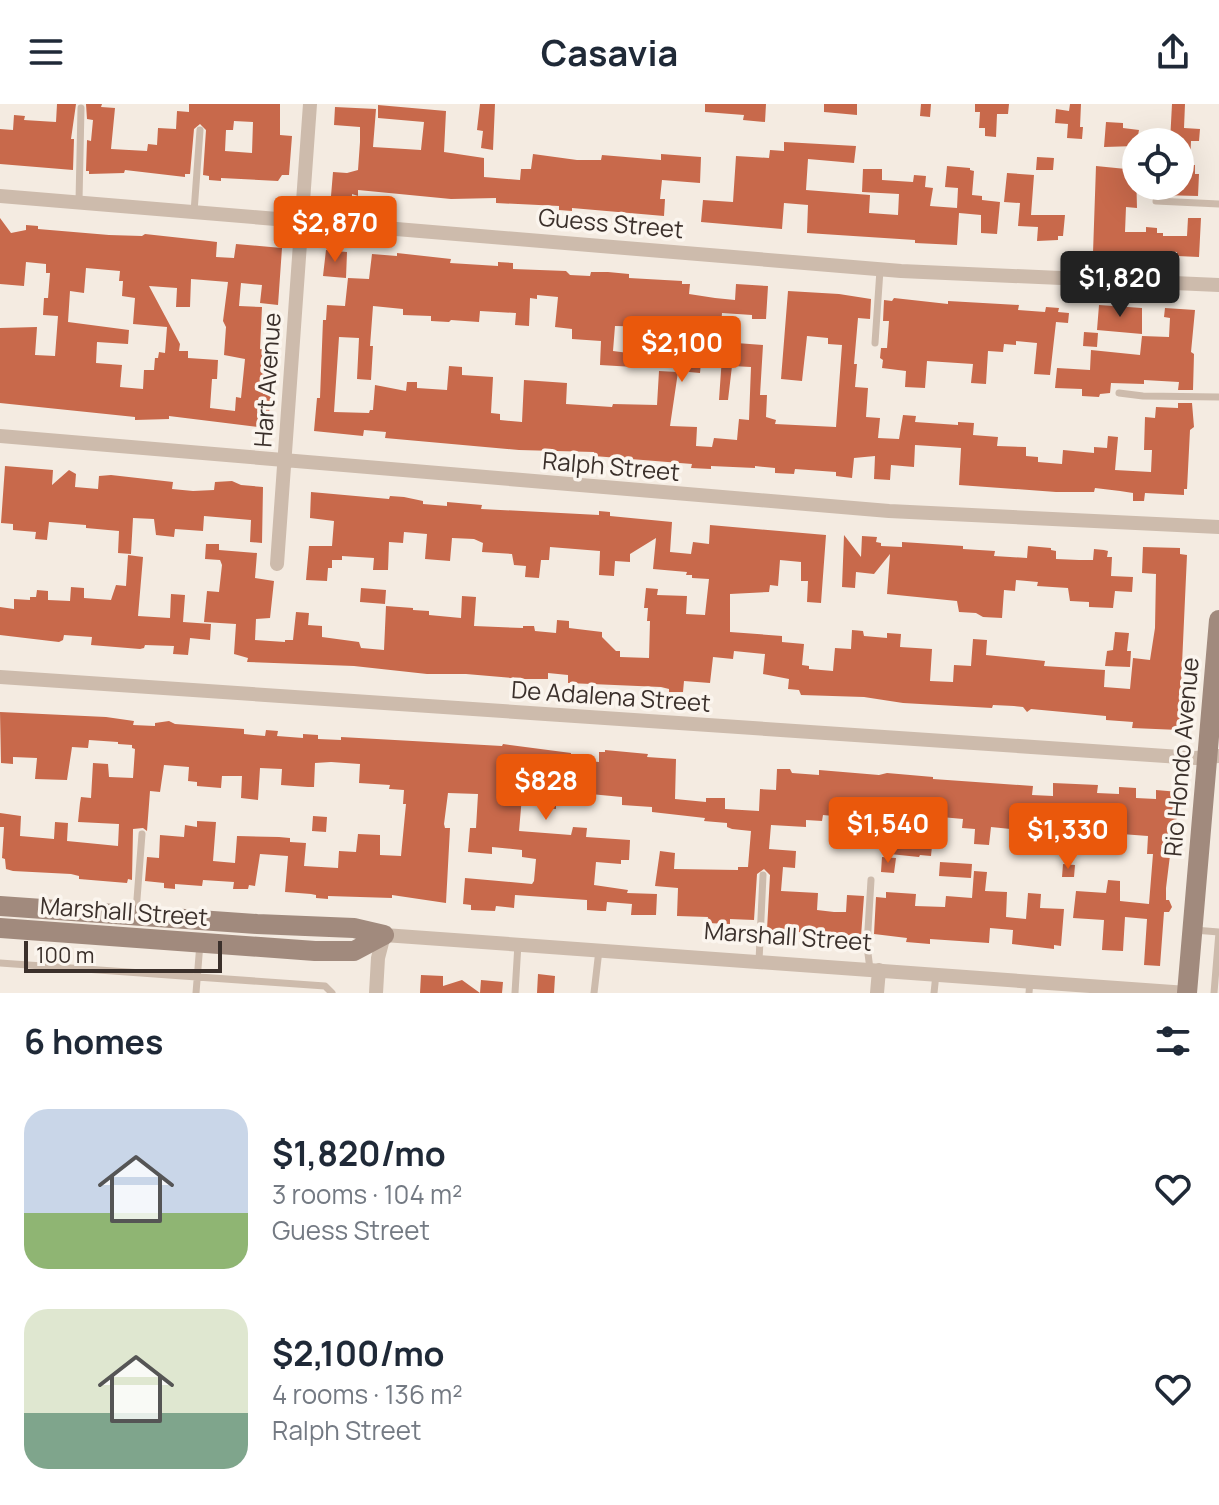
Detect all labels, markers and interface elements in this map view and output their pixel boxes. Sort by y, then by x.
text: Casavia [541,28,678,77]
icon: menu [24,30,68,74]
icon: share [1151,30,1195,74]
map controls [1122,128,1194,200]
button: locate [1122,128,1194,200]
pin: $2,870 [270,196,400,264]
street label: Guess Street [537,200,685,245]
text: $2,870 [292,204,378,240]
pin: $1,820 [1055,251,1185,319]
text: $1,820 [1078,259,1162,295]
street label: Hart Avenue [245,311,288,448]
pin: $2,100 [617,316,747,384]
text: $2,100 [641,324,723,360]
street label: Ralph Street [541,443,681,488]
street label: Rio Hondo Avenue [1155,656,1206,858]
street label: De Adalena Street [510,672,712,719]
pin: $828 [499,754,593,822]
text: $828 [514,762,578,798]
pin: $1,540 [823,797,953,865]
pin: $1,330 [1003,803,1133,871]
text: $1,540 [847,805,929,841]
text: $1,330 [1027,811,1109,847]
street label: Marshall Street [39,888,209,933]
street label: Marshall Street [703,913,873,958]
scale bar [24,937,222,973]
text: 100 m [36,940,94,970]
text: 6 homes [24,1018,163,1064]
icon: filters [1151,1019,1195,1063]
text: $1,820/mo [272,1130,446,1176]
icon: home [88,1141,184,1237]
icon: heart [1151,1167,1195,1211]
text: 3 rooms · 104 m² [272,1176,462,1212]
text: Guess Street [272,1212,430,1248]
text: $2,100/mo [272,1330,444,1376]
icon: home [88,1341,184,1437]
icon: heart [1151,1367,1195,1411]
text: 4 rooms · 136 m² [272,1376,463,1412]
text: Ralph Street [272,1412,421,1448]

